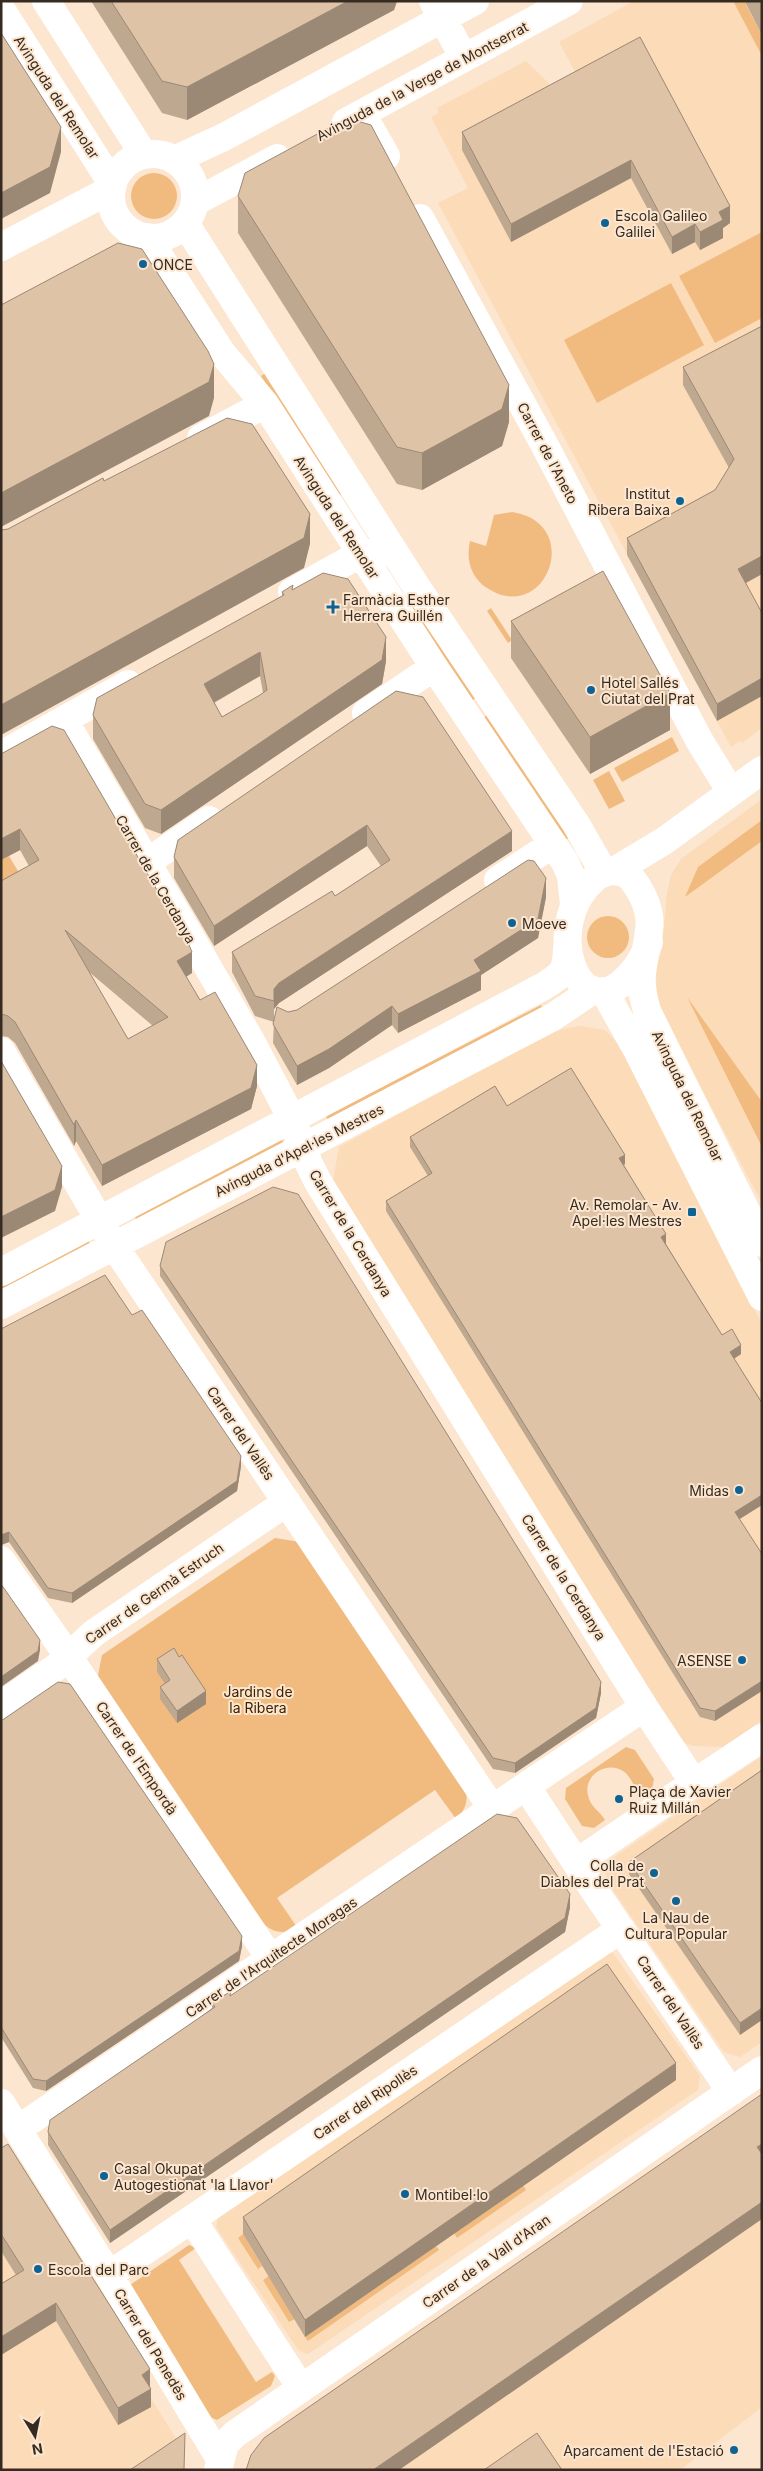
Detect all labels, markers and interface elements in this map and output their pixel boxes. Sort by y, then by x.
street label: Avinguda de la Verge de Montserrat [313,18,531,144]
street label: Avinguda del Remolar [11,32,103,162]
place label: Escola Galileo Galilei [615,207,707,240]
marker: Escola Galileo Galilei [599,217,611,229]
place label: ONCE [153,256,193,273]
marker: ONCE [137,258,149,270]
street label: Carrer de l'Aneto [514,400,582,506]
street label: Avinguda del Remolar [291,452,383,582]
place label: Institut Ribera Baixa [588,485,670,518]
marker: Institut Ribera Baixa [674,495,686,507]
place label: Farmàcia Esther Herrera Guillén [343,591,450,624]
marker: Farmàcia Esther Herrera Guillén [327,601,339,613]
place label: Hotel Sallés Ciutat del Prat [601,674,695,707]
marker: Hotel Sallés Ciutat del Prat [585,684,597,696]
street label: Carrer de la Cerdanya [112,812,200,946]
place label: Moeve [522,915,567,932]
marker: Moeve [506,917,518,929]
street label: Avinguda del Remolar [649,1028,727,1164]
street label: Avinguda d'Apel·les Mestres [212,1100,386,1200]
street label: Carrer de la Cerdanya [306,1166,396,1300]
place label: Av. Remolar - Av. Apel·les Mestres [570,1196,682,1229]
marker: Av. Remolar - Av. Apel·les Mestres [686,1206,698,1218]
street label: Carrer del Vallès [203,1383,279,1483]
place label: Midas [689,1482,729,1499]
marker: Midas [733,1484,745,1496]
street label: Carrer de la Cerdanya [518,1511,610,1643]
street label: Carrer de Germà Estruch [82,1539,226,1647]
place label: ASENSE [677,1652,732,1669]
marker: ASENSE [736,1654,748,1666]
park label: Jardins de la Ribera [223,1683,293,1716]
street label: Carrer de l'Empordà [93,1698,181,1818]
place label: Plaça de Xavier Ruiz Millán [629,1783,731,1816]
marker: Plaça de Xavier Ruiz Millán [613,1793,625,1805]
place label: Colla de Diables del Prat [540,1857,644,1890]
marker: Colla de Diables del Prat [648,1867,660,1879]
street label: Carrer de l'Arquitecte Moragas [182,1893,360,2021]
marker: La Nau de Cultura Popular [670,1895,682,1907]
place label: La Nau de Cultura Popular [625,1909,727,1942]
street label: Carrer del Vallès [633,1952,709,2052]
street label: Carrer del Ripollès [310,2061,420,2143]
place label: Casal Okupat Autogestionat 'la Llavor' [114,2160,274,2193]
marker: Casal Okupat Autogestionat 'la Llavor' [98,2170,110,2182]
place label: Montibel·lo [415,2186,488,2203]
marker: Montibel·lo [399,2188,411,2200]
street label: Carrer de la Vall d'Aran [419,2210,553,2312]
place label: Escola del Parc [48,2261,149,2278]
marker: Escola del Parc [32,2263,44,2275]
street label: Carrer del Penedès [111,2285,191,2403]
north arrow [10,2411,60,2461]
text: N [31,2440,44,2459]
place label: Aparcament de l'Estació [563,2442,724,2459]
marker: Aparcament de l'Estació [728,2444,740,2456]

